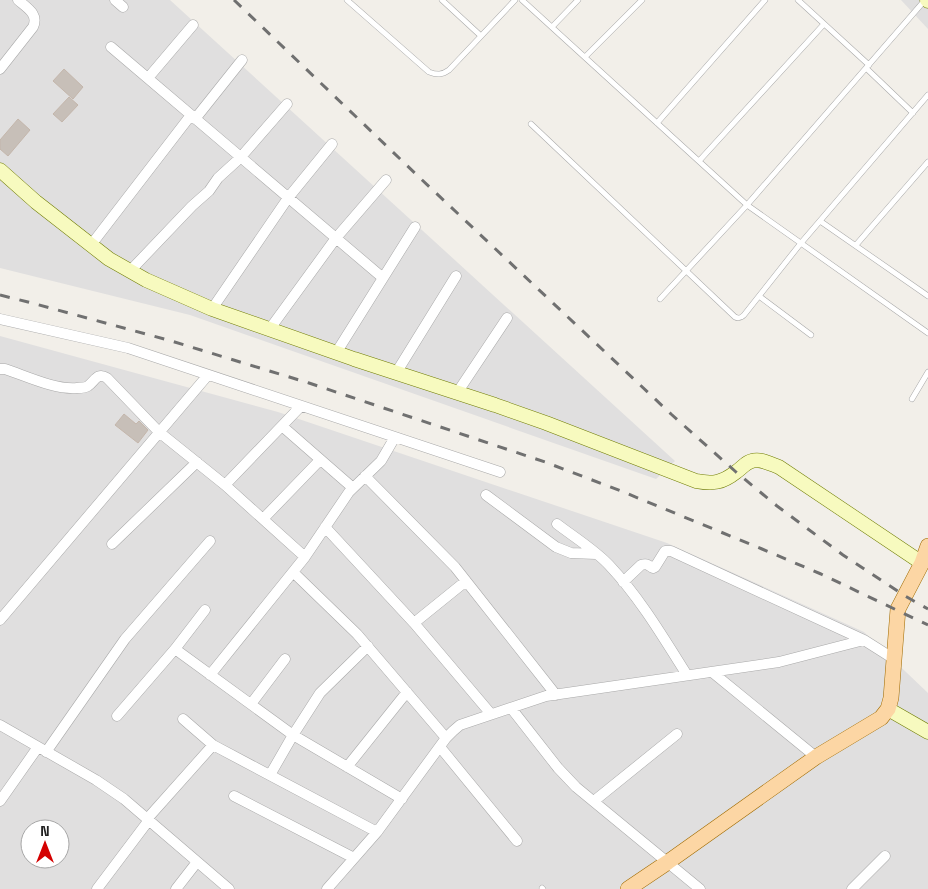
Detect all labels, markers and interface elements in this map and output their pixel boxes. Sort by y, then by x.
north arrow [20,819,70,869]
text: N [40,822,50,840]

